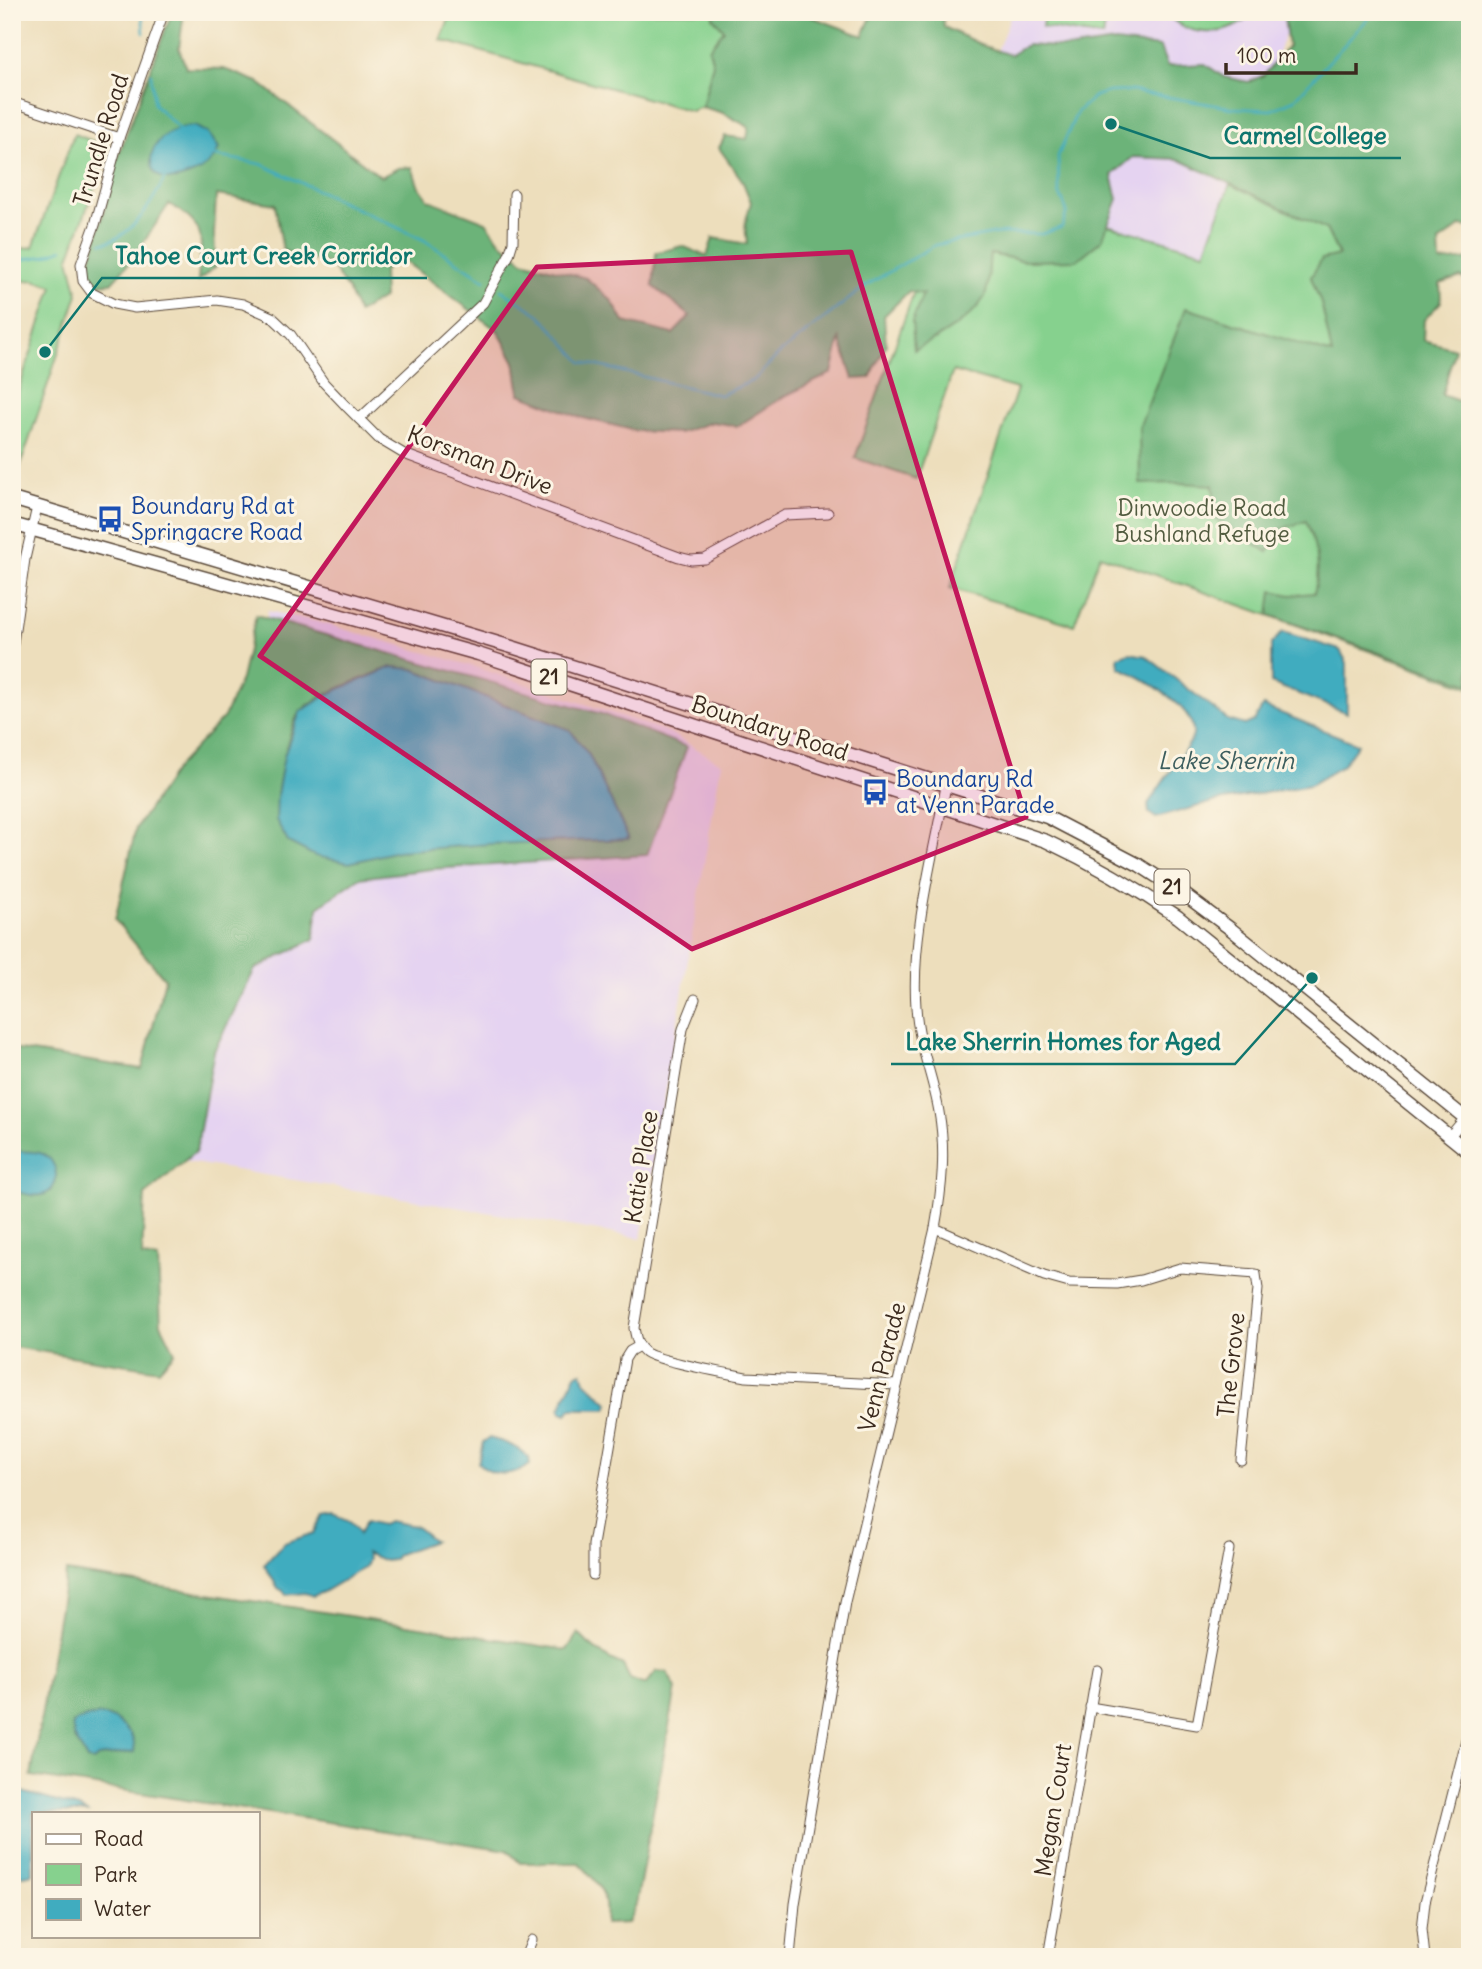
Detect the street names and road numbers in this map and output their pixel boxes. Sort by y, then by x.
street label: Trundle Road [67,70,134,210]
street label: Korsman Drive [403,419,557,501]
road number: 21 [532,660,566,694]
street label: Boundary Road [688,689,852,767]
road number: 21 [1154,870,1190,904]
street label: Katie Place [617,1109,664,1225]
street label: Venn Parade [851,1299,912,1435]
street label: The Grove [1211,1311,1250,1419]
street label: Megan Court [1028,1741,1077,1878]

